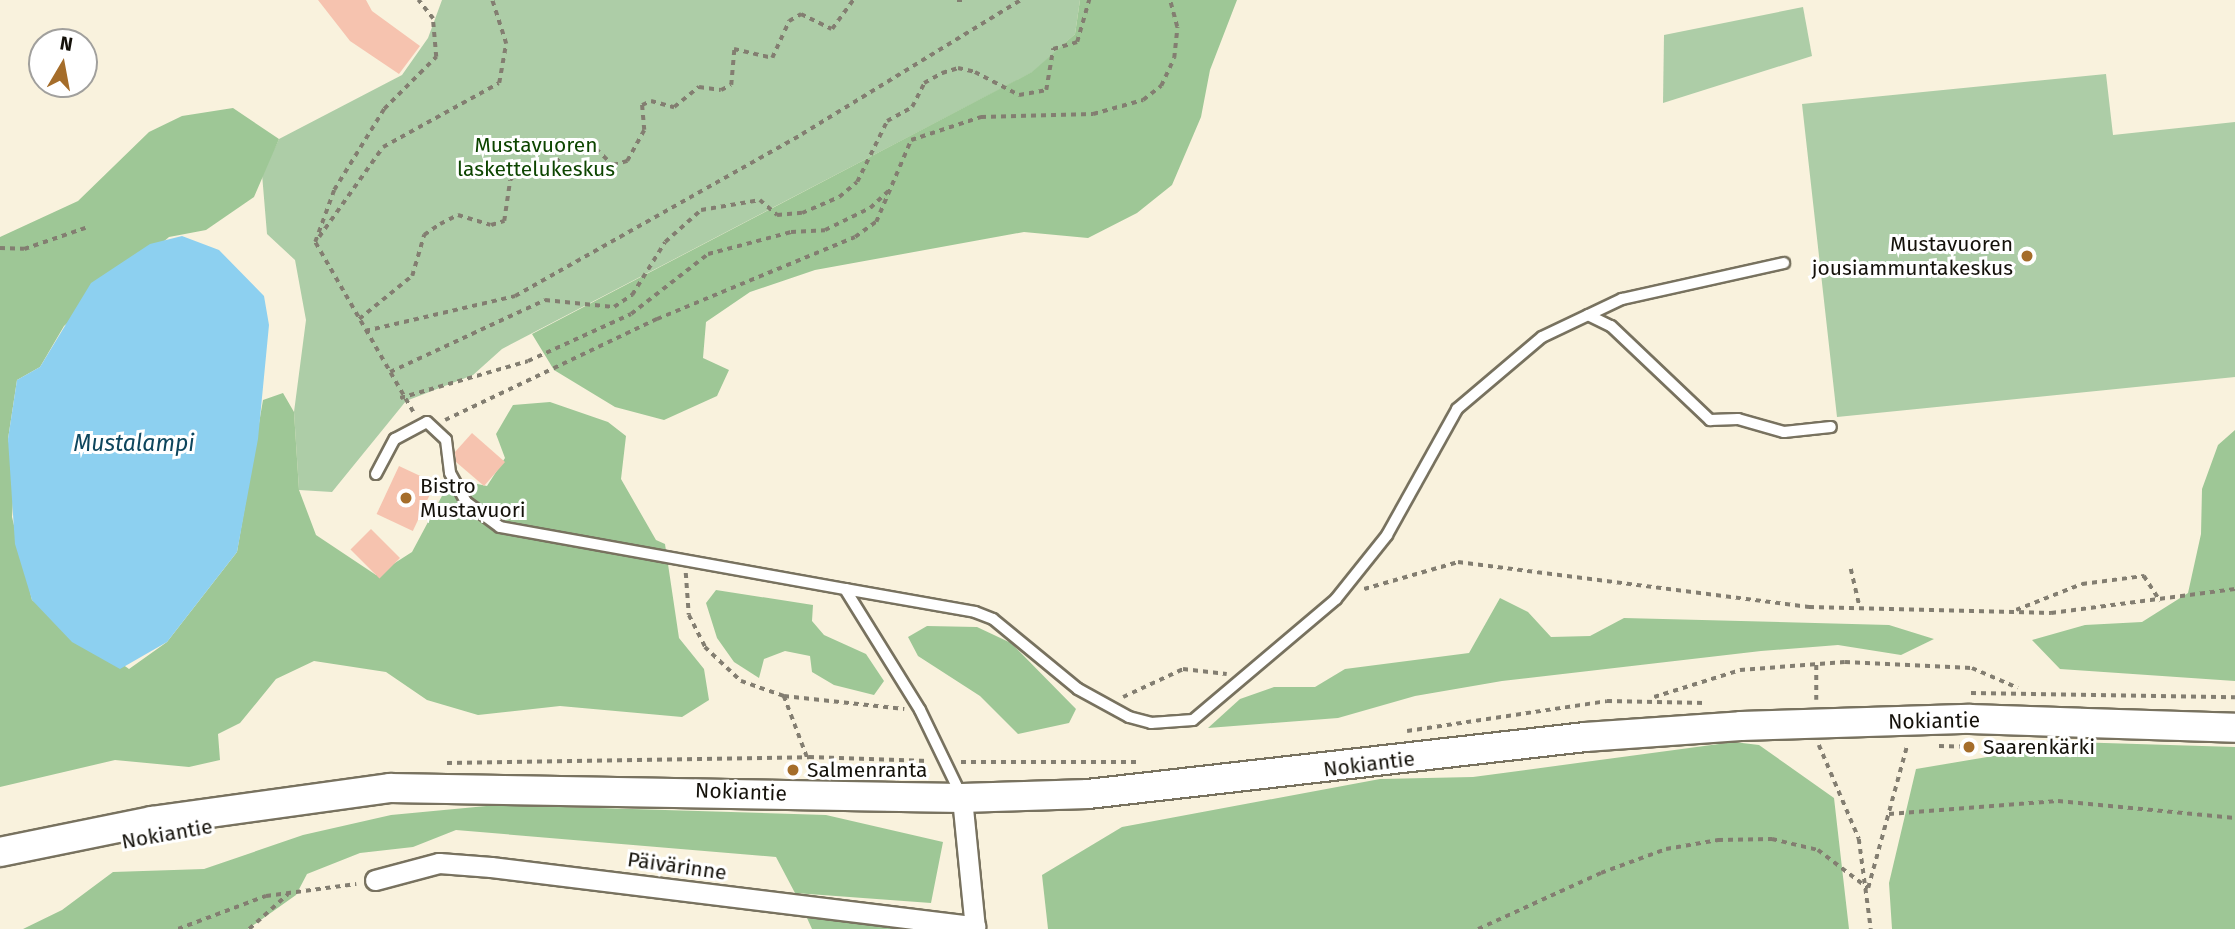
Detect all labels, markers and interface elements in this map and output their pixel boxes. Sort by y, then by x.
north arrow [28,28,98,98]
text: N [58,31,75,56]
park label: Mustavuoren laskettelukeskus [457,132,615,182]
place label: Mustavuoren jousiammuntakeskus [1812,231,2013,281]
marker: Mustavuoren jousiammuntakeskus [2019,248,2035,264]
water label: Mustalampi [73,429,195,457]
place label: Bistro Mustavuori [420,473,526,523]
marker: Bistro Mustavuori [398,490,414,506]
street label: Nokiantie [1888,708,1980,734]
place label: Saarenkärki [1983,734,2095,760]
marker: Saarenkärki [1961,739,1977,755]
street label: Nokiantie [1322,746,1416,782]
place label: Salmenranta [807,757,928,783]
marker: Salmenranta [785,762,801,778]
street label: Nokiantie [695,778,787,806]
street label: Nokiantie [120,814,214,854]
street label: Päivärinne [626,847,728,885]

